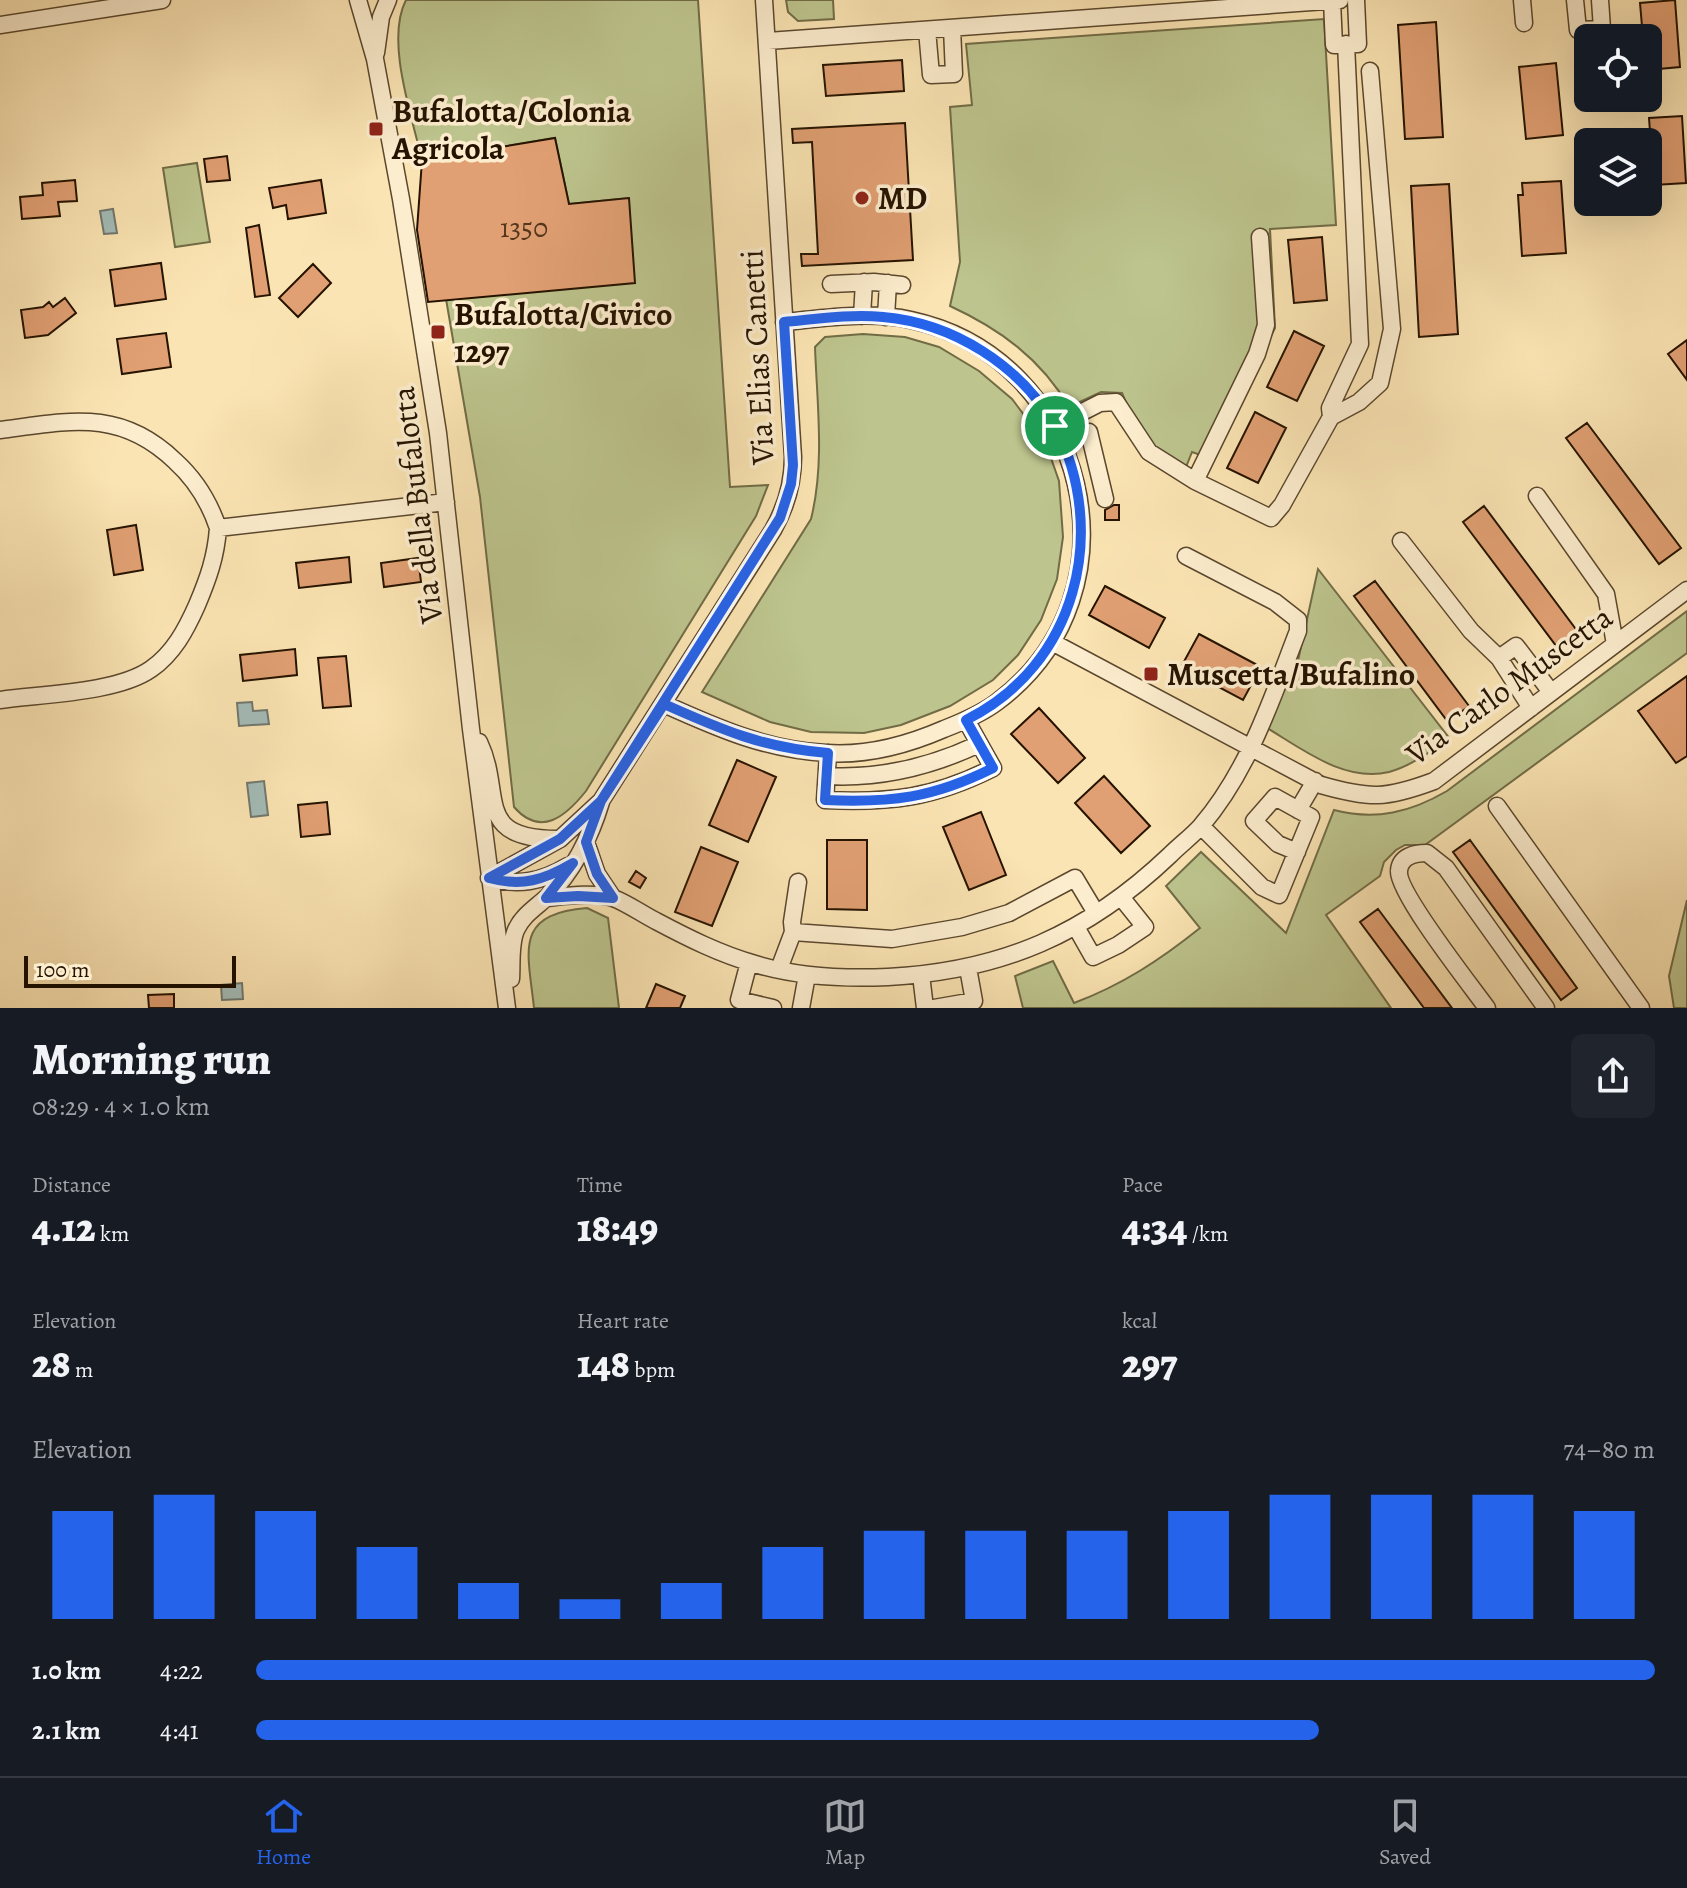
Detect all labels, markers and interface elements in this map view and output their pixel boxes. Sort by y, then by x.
map controls [1574,24,1662,216]
button: locate [1574,24,1662,112]
place label: Bufalotta/Colonia Agricola [391,89,632,170]
marker: Bufalotta/Colonia Agricola [367,120,385,138]
button: layers [1574,128,1662,216]
place label: MD [878,176,927,220]
marker: MD [853,189,871,207]
house number: 1350 [500,209,548,247]
street label: Via Elias Canetti [729,248,785,467]
place label: Bufalotta/Civico 1297 [454,292,673,373]
marker: Bufalotta/Civico 1297 [429,323,447,341]
street label: Via della Bufalotta [381,384,453,627]
pin [1021,392,1089,460]
icon: arrive [1033,404,1077,448]
street label: Via Carlo Muscetta [1396,595,1621,776]
place label: Muscetta/Bufalino [1167,652,1415,696]
marker: Muscetta/Bufalino [1142,665,1160,683]
scale bar [24,952,236,988]
text: 100 m [36,955,90,985]
text: Morning run [32,1029,271,1089]
button: share [1571,1034,1655,1118]
text: 08:29 · 4 × 1.0 km [32,1089,210,1124]
text: Distance [32,1170,111,1200]
text: Time [577,1170,623,1200]
text: Pace [1122,1170,1163,1200]
text: 4.12 [32,1200,96,1255]
text: 18:49 [577,1200,658,1255]
text: 4:34 [1122,1200,1187,1255]
text: km [96,1219,129,1249]
text: /km [1187,1219,1228,1249]
text: Elevation [32,1306,116,1336]
text: Heart rate [577,1306,669,1336]
text: kcal [1122,1306,1157,1336]
text: 28 [32,1336,71,1391]
text: 148 [577,1336,630,1391]
text: 297 [1122,1336,1177,1391]
text: m [71,1355,93,1385]
text: bpm [630,1355,675,1385]
text: Elevation [32,1432,132,1467]
text: 74–80 m [1563,1432,1655,1467]
text: 1.0 km [32,1653,101,1688]
text: 4:22 [160,1653,203,1688]
text: 2.1 km [32,1713,101,1748]
text: 4:41 [160,1713,199,1748]
tab: Home [256,1794,311,1872]
tab: Map [823,1794,867,1872]
tab: Saved [1379,1794,1431,1872]

